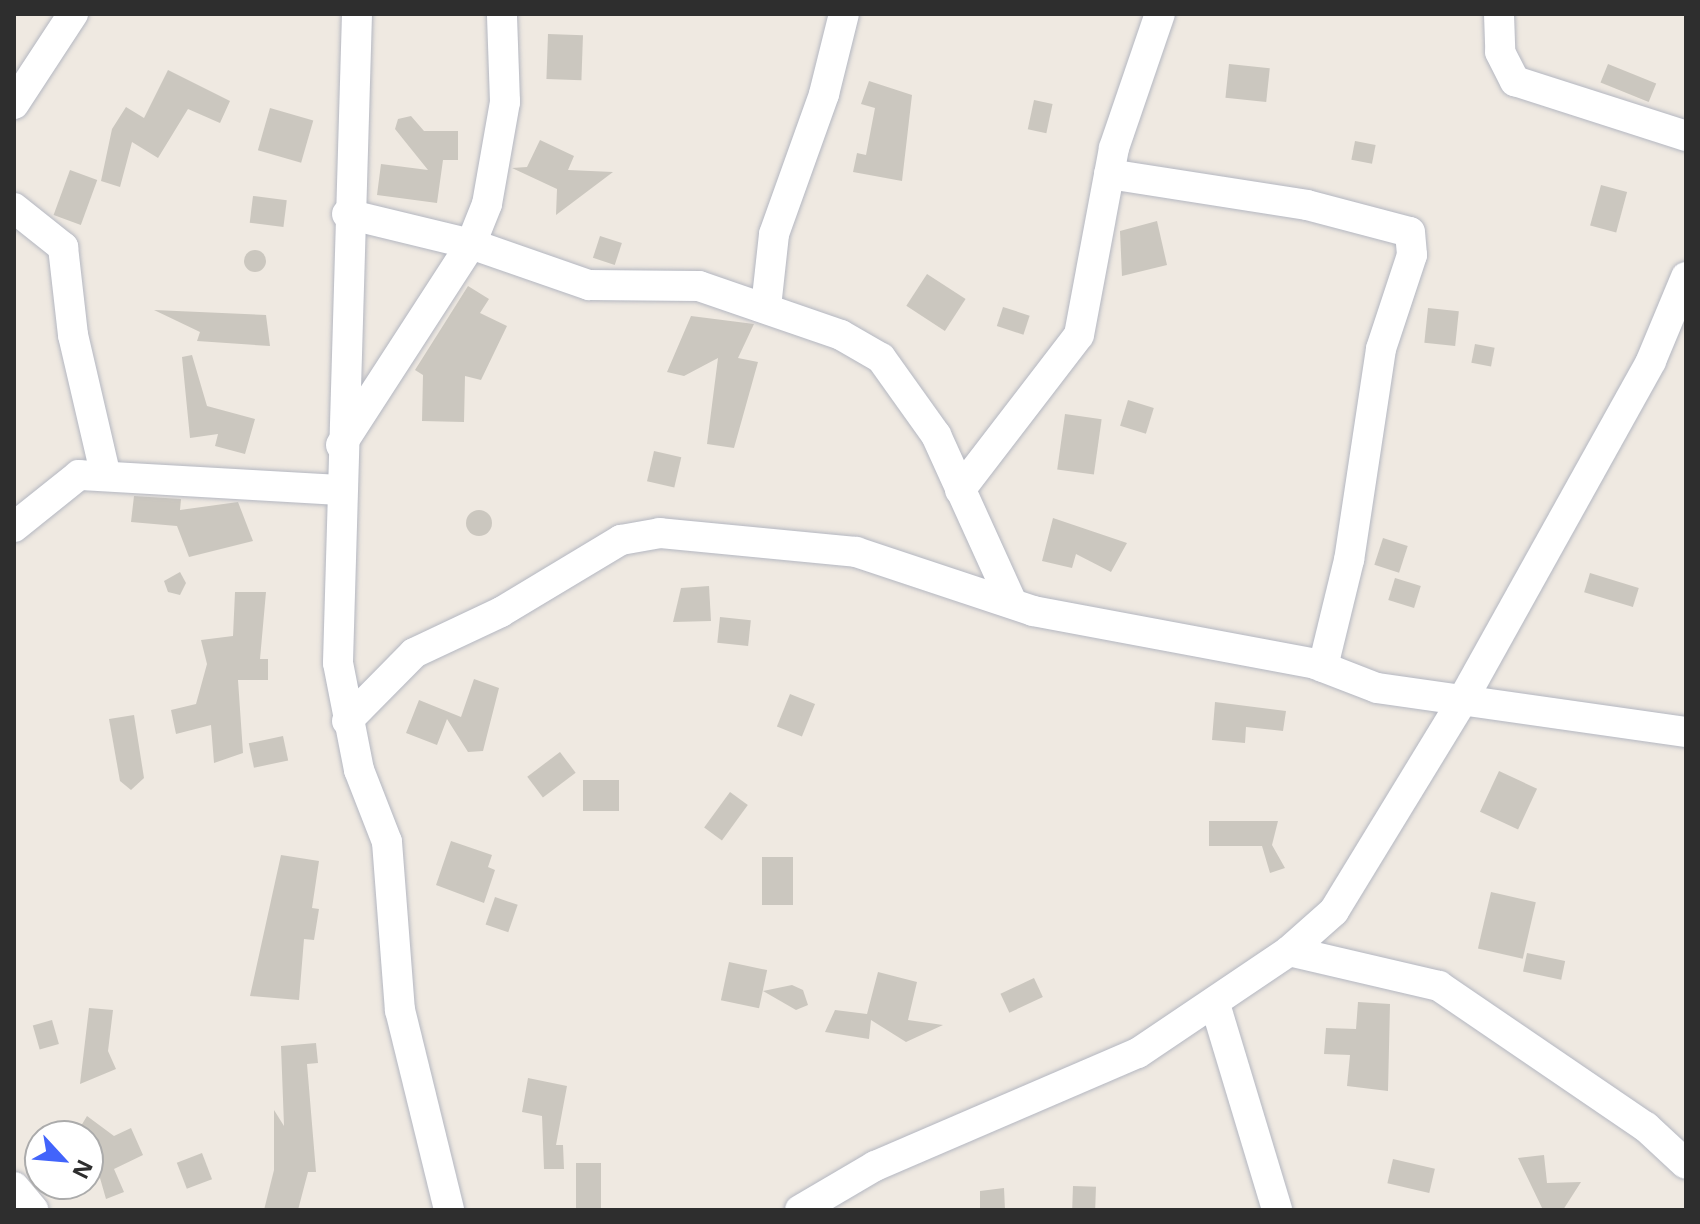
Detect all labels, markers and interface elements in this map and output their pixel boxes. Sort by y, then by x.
north arrow [24,1120,104,1200]
text: N [66,1155,101,1184]

